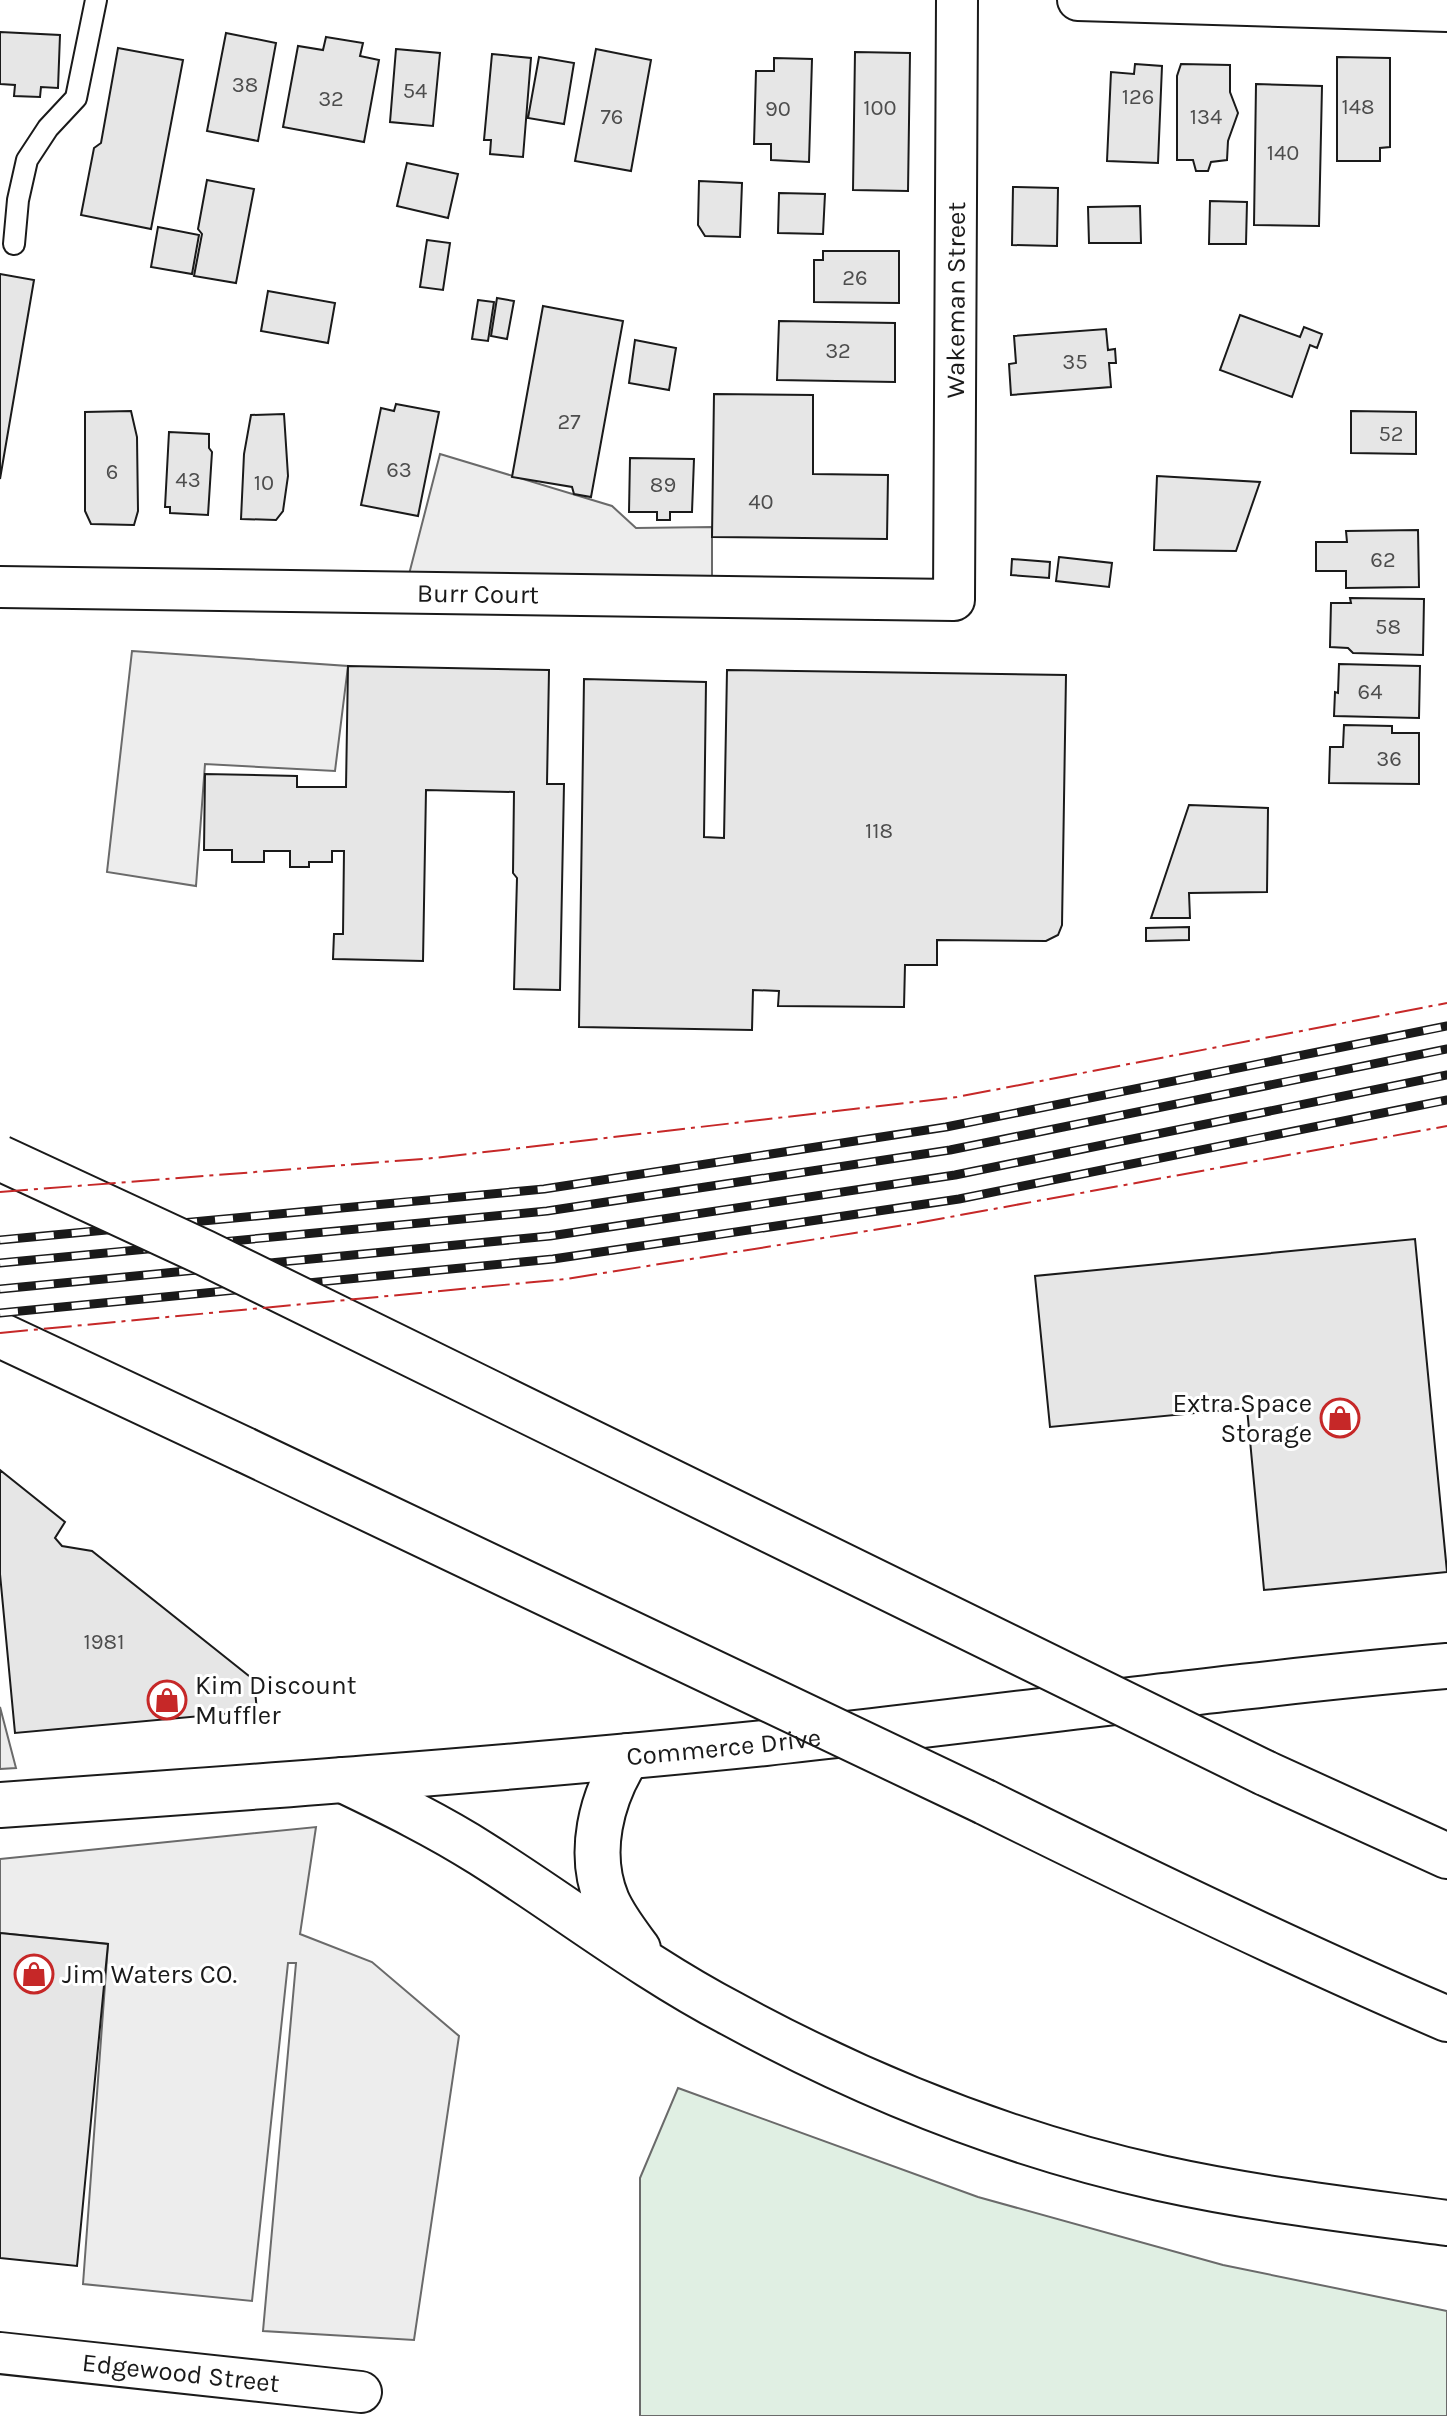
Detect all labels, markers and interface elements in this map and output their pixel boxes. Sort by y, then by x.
house number: 38 [232,72,258,98]
house number: 54 [403,78,427,104]
house number: 126 [1122,84,1154,110]
house number: 32 [318,86,344,112]
house number: 148 [1341,94,1375,120]
house number: 100 [863,95,897,121]
house number: 90 [765,96,791,122]
house number: 76 [601,104,623,130]
house number: 134 [1190,104,1222,130]
house number: 140 [1267,140,1299,166]
street label: Wakeman Street [940,201,972,399]
house number: 26 [842,265,868,291]
house number: 32 [825,338,851,364]
house number: 35 [1062,349,1088,375]
house number: 27 [557,409,581,435]
house number: 52 [1378,421,1404,447]
house number: 63 [386,457,412,483]
house number: 6 [106,459,118,485]
house number: 43 [175,467,201,493]
house number: 10 [254,470,274,496]
house number: 89 [650,472,676,498]
house number: 40 [748,489,774,515]
house number: 62 [1370,547,1396,573]
street label: Burr Court [417,578,539,610]
house number: 58 [1375,614,1401,640]
house number: 64 [1358,679,1382,705]
house number: 36 [1376,746,1402,772]
house number: 118 [865,818,893,844]
place label: Extra Space Storage [1172,1388,1312,1449]
shop icon: Extra Space Storage [1319,1397,1361,1439]
house number: 1981 [84,1629,124,1655]
place label: Kim Discount Muffler [195,1670,357,1731]
shop icon: Kim Discount Muffler [146,1679,188,1721]
street label: Commerce Drive [625,1722,823,1772]
shop icon: Jim Waters CO. [13,1953,55,1995]
place label: Jim Waters CO. [62,1959,237,1990]
street label: Edgewood Street [81,2347,281,2399]

